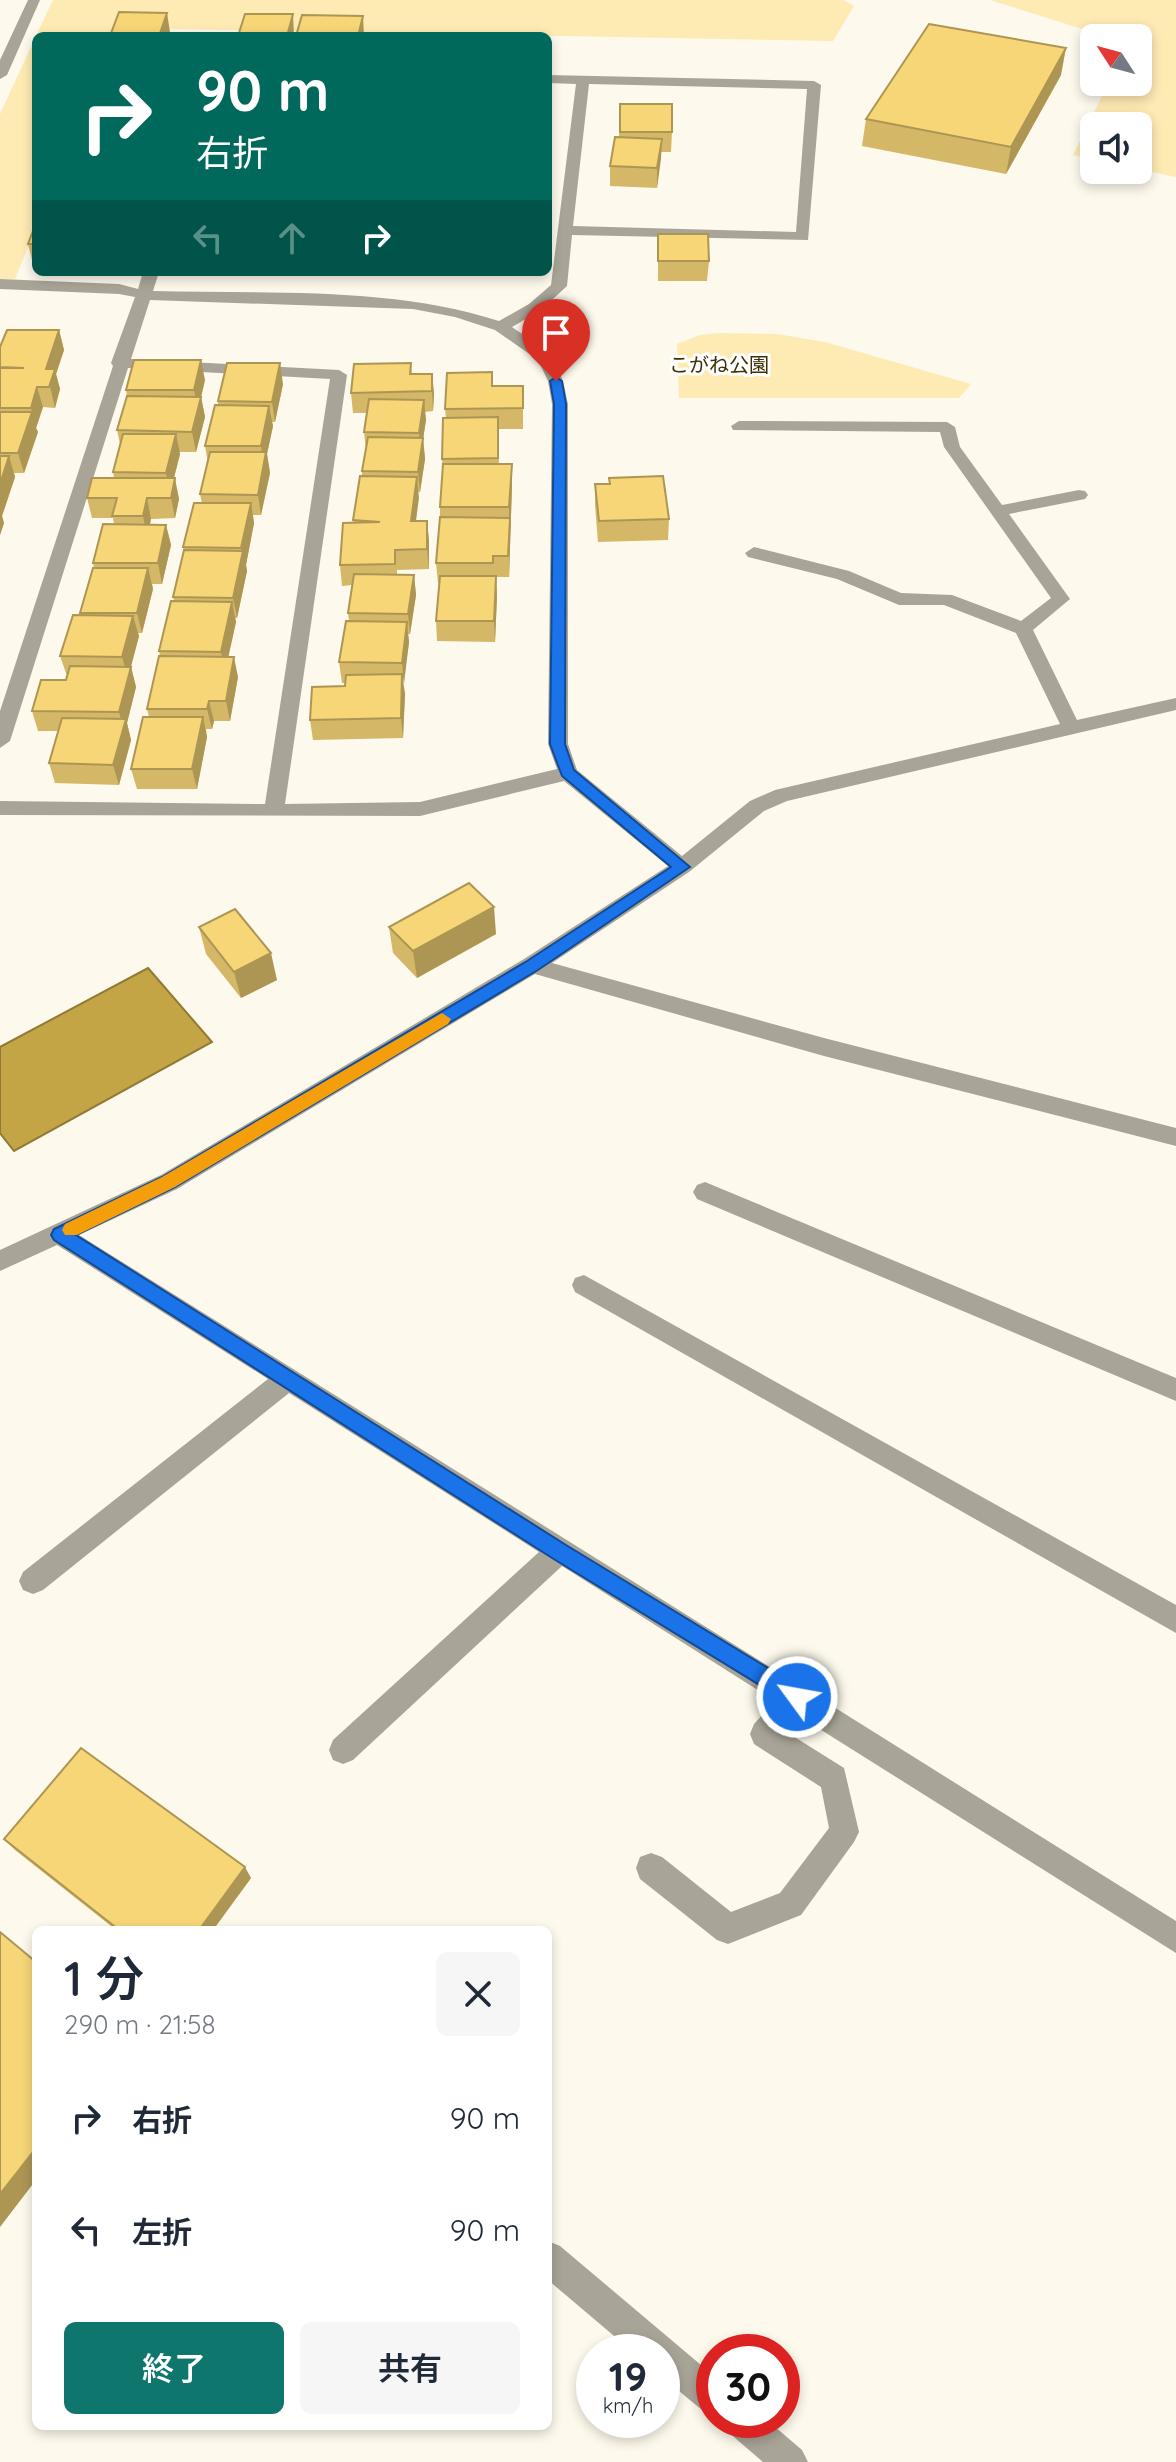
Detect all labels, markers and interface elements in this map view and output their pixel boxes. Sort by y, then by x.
north arrow [1080,24,1152,96]
map controls [1080,24,1152,184]
text: 90 m [196,55,330,125]
icon: right [64,64,168,168]
button: sound [1080,112,1152,184]
text: 右折 [196,130,268,175]
icon: left [186,216,230,260]
icon: ahead [270,216,314,260]
icon: right [354,216,398,260]
pin [522,299,590,381]
icon: arrive [534,311,578,355]
park label: こがね公園 [669,352,769,377]
position arrow [755,1655,839,1739]
text: 1 分 [64,1948,144,2008]
button: close [436,1952,520,2036]
text: 290 m · 21:58 [64,2008,216,2041]
icon: right [64,2096,108,2140]
text: 90 m [450,2099,520,2137]
text: 右折 [132,2101,192,2139]
icon: left [64,2208,108,2252]
text: 90 m [450,2211,520,2249]
text: 左折 [132,2213,192,2251]
button: 終了 [64,2322,284,2414]
button: 共有 [300,2322,520,2414]
speed limit sign: 30 [696,2334,800,2438]
text: 19 [609,2351,647,2401]
text: km/h [603,2393,653,2418]

